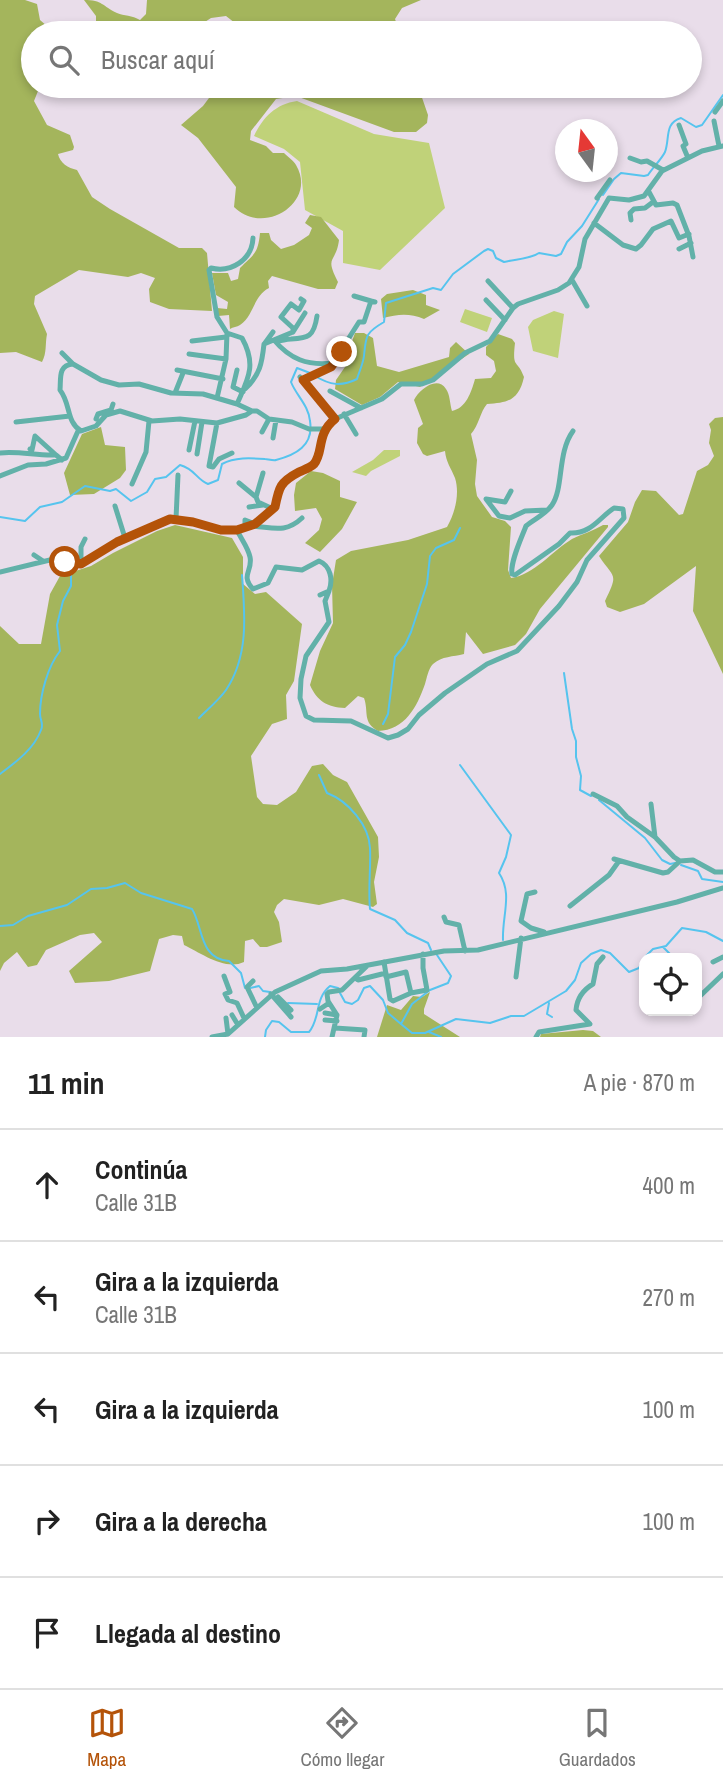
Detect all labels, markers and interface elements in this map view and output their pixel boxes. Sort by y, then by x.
search box [21,21,702,98]
icon: search [45,41,83,79]
text: Buscar aquí [101,42,215,77]
north arrow [555,119,618,182]
route end [326,336,357,367]
route start [49,546,80,577]
map controls [639,953,702,1016]
button: locate [639,953,702,1016]
text: 11 min [28,1063,105,1103]
text: A pie · 870 m [584,1067,695,1098]
text: Continúa [95,1152,187,1187]
icon: ahead [28,1166,66,1204]
text: 400 m [643,1170,695,1201]
text: Calle 31B [95,1187,177,1218]
text: Gira a la izquierda [95,1264,279,1299]
icon: left [28,1278,66,1316]
text: 270 m [643,1282,695,1313]
text: Calle 31B [95,1299,177,1330]
icon: left [28,1390,66,1428]
text: Gira a la izquierda [95,1392,279,1427]
text: 100 m [643,1394,695,1425]
icon: right [28,1502,66,1540]
text: Gira a la derecha [95,1504,267,1539]
text: 100 m [643,1506,695,1537]
icon: arrive [28,1614,66,1652]
text: Llegada al destino [95,1616,281,1651]
tab: Mapa [87,1704,126,1772]
tab: Cómo llegar [300,1704,384,1772]
tab: Guardados [559,1704,636,1772]

